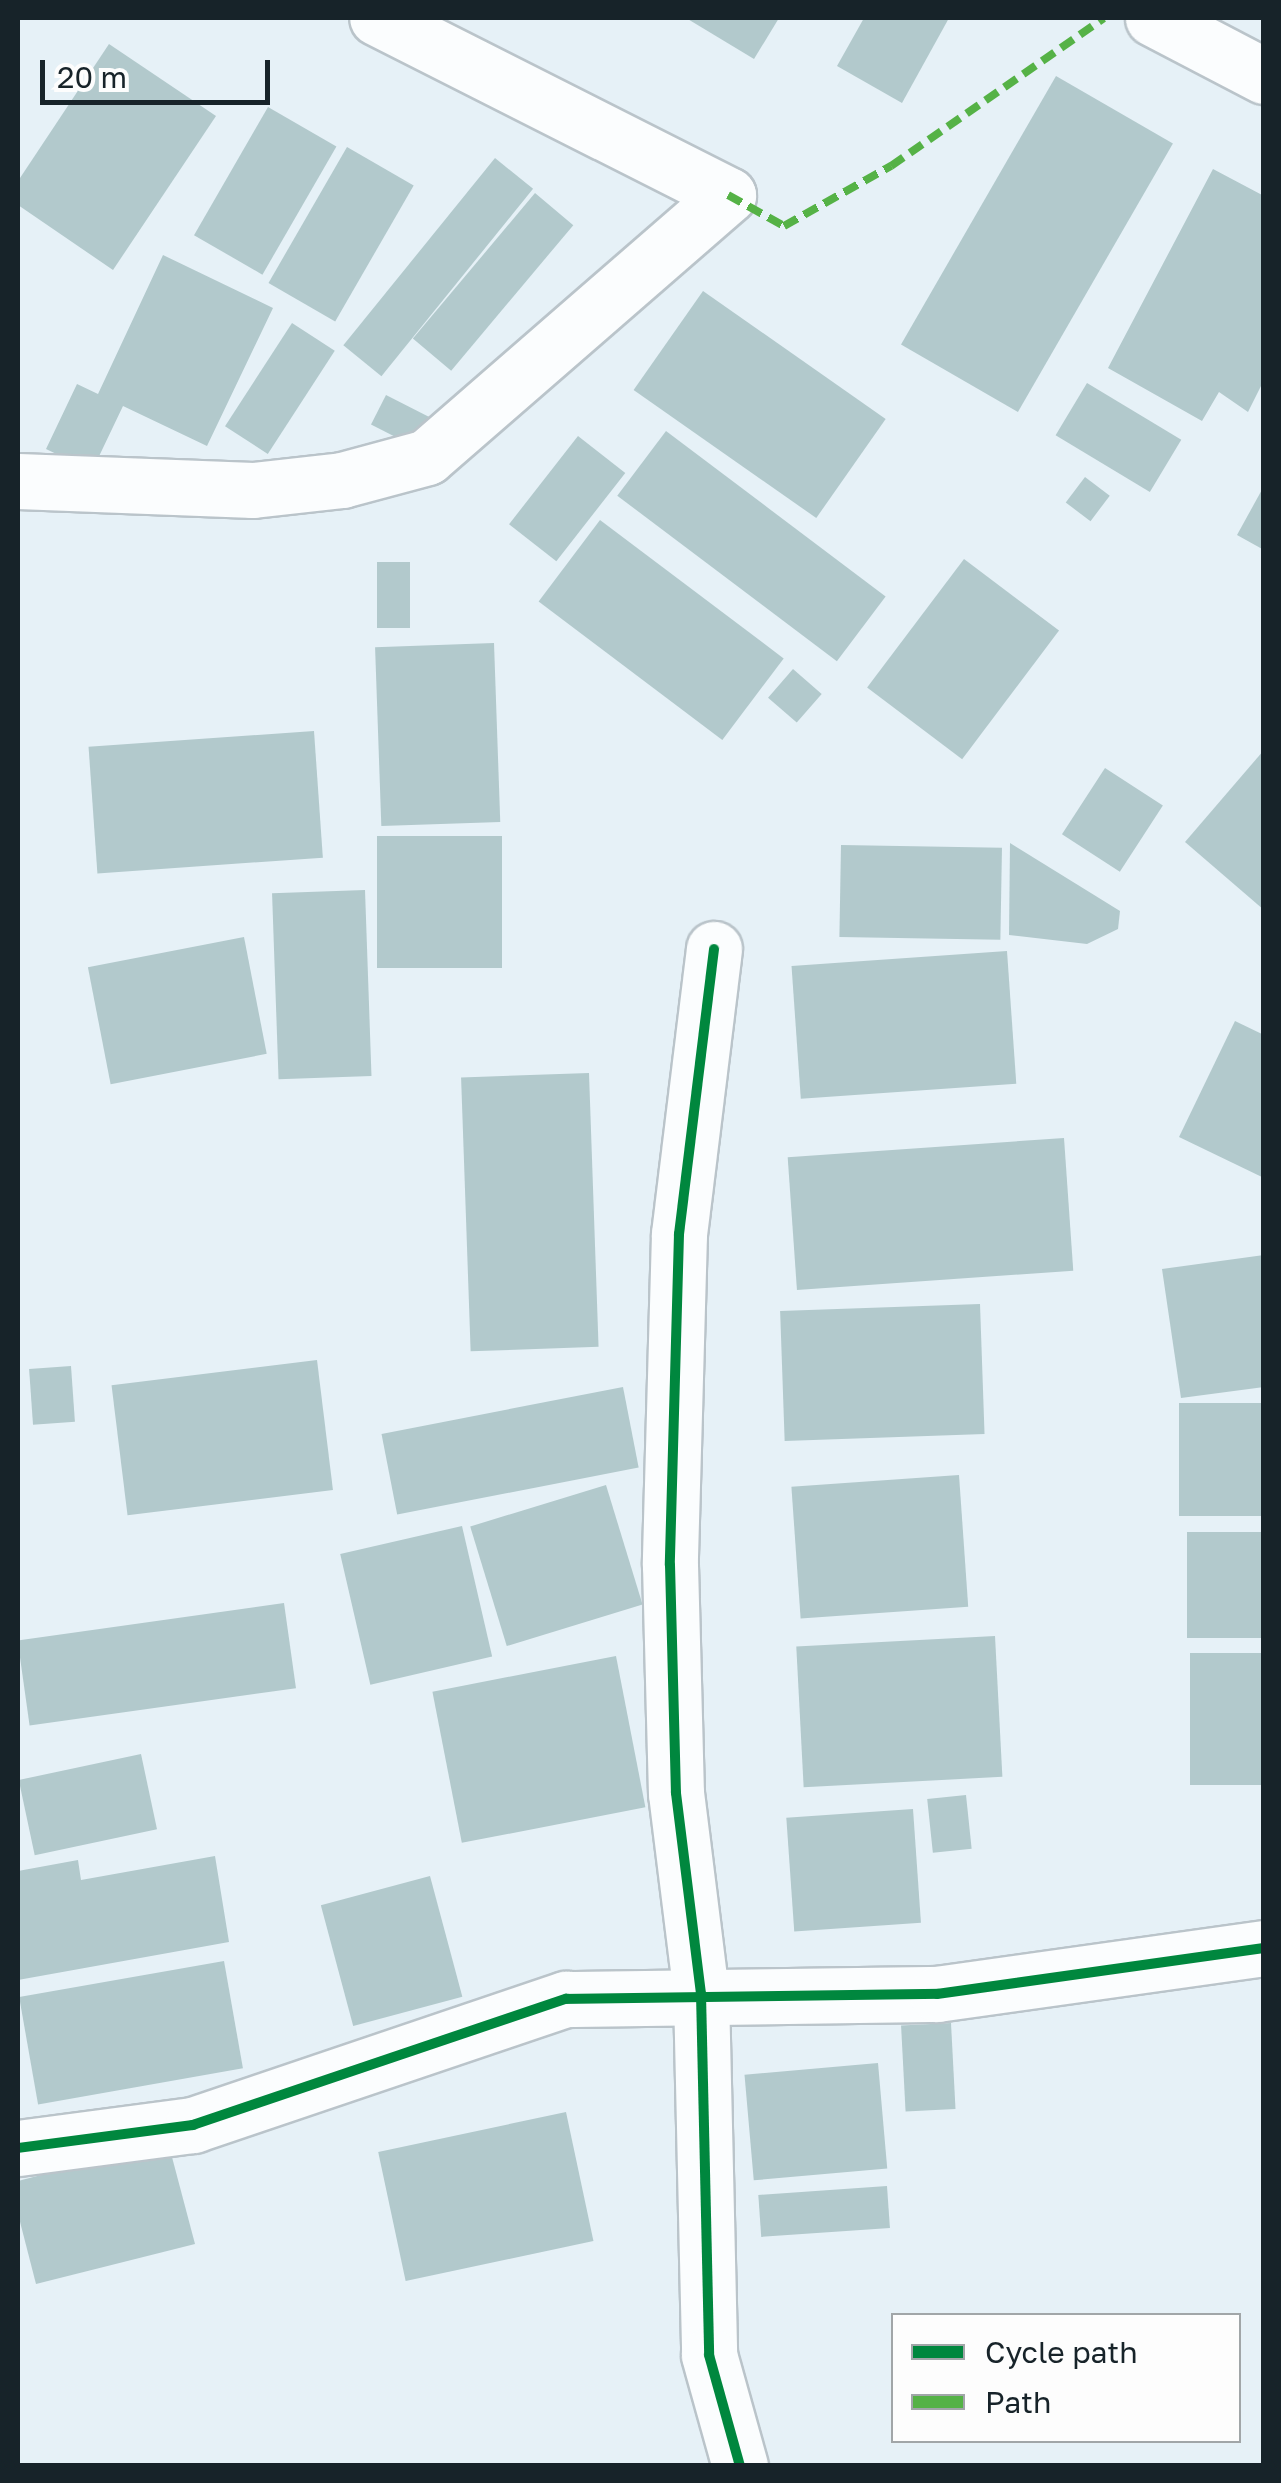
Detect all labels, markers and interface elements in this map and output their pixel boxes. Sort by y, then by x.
scale bar [45,40,275,102]
text: 20 m [57,59,127,95]
legend [891,2313,1241,2443]
text: Cycle path [985,2334,1138,2370]
text: Path [985,2384,1051,2420]

